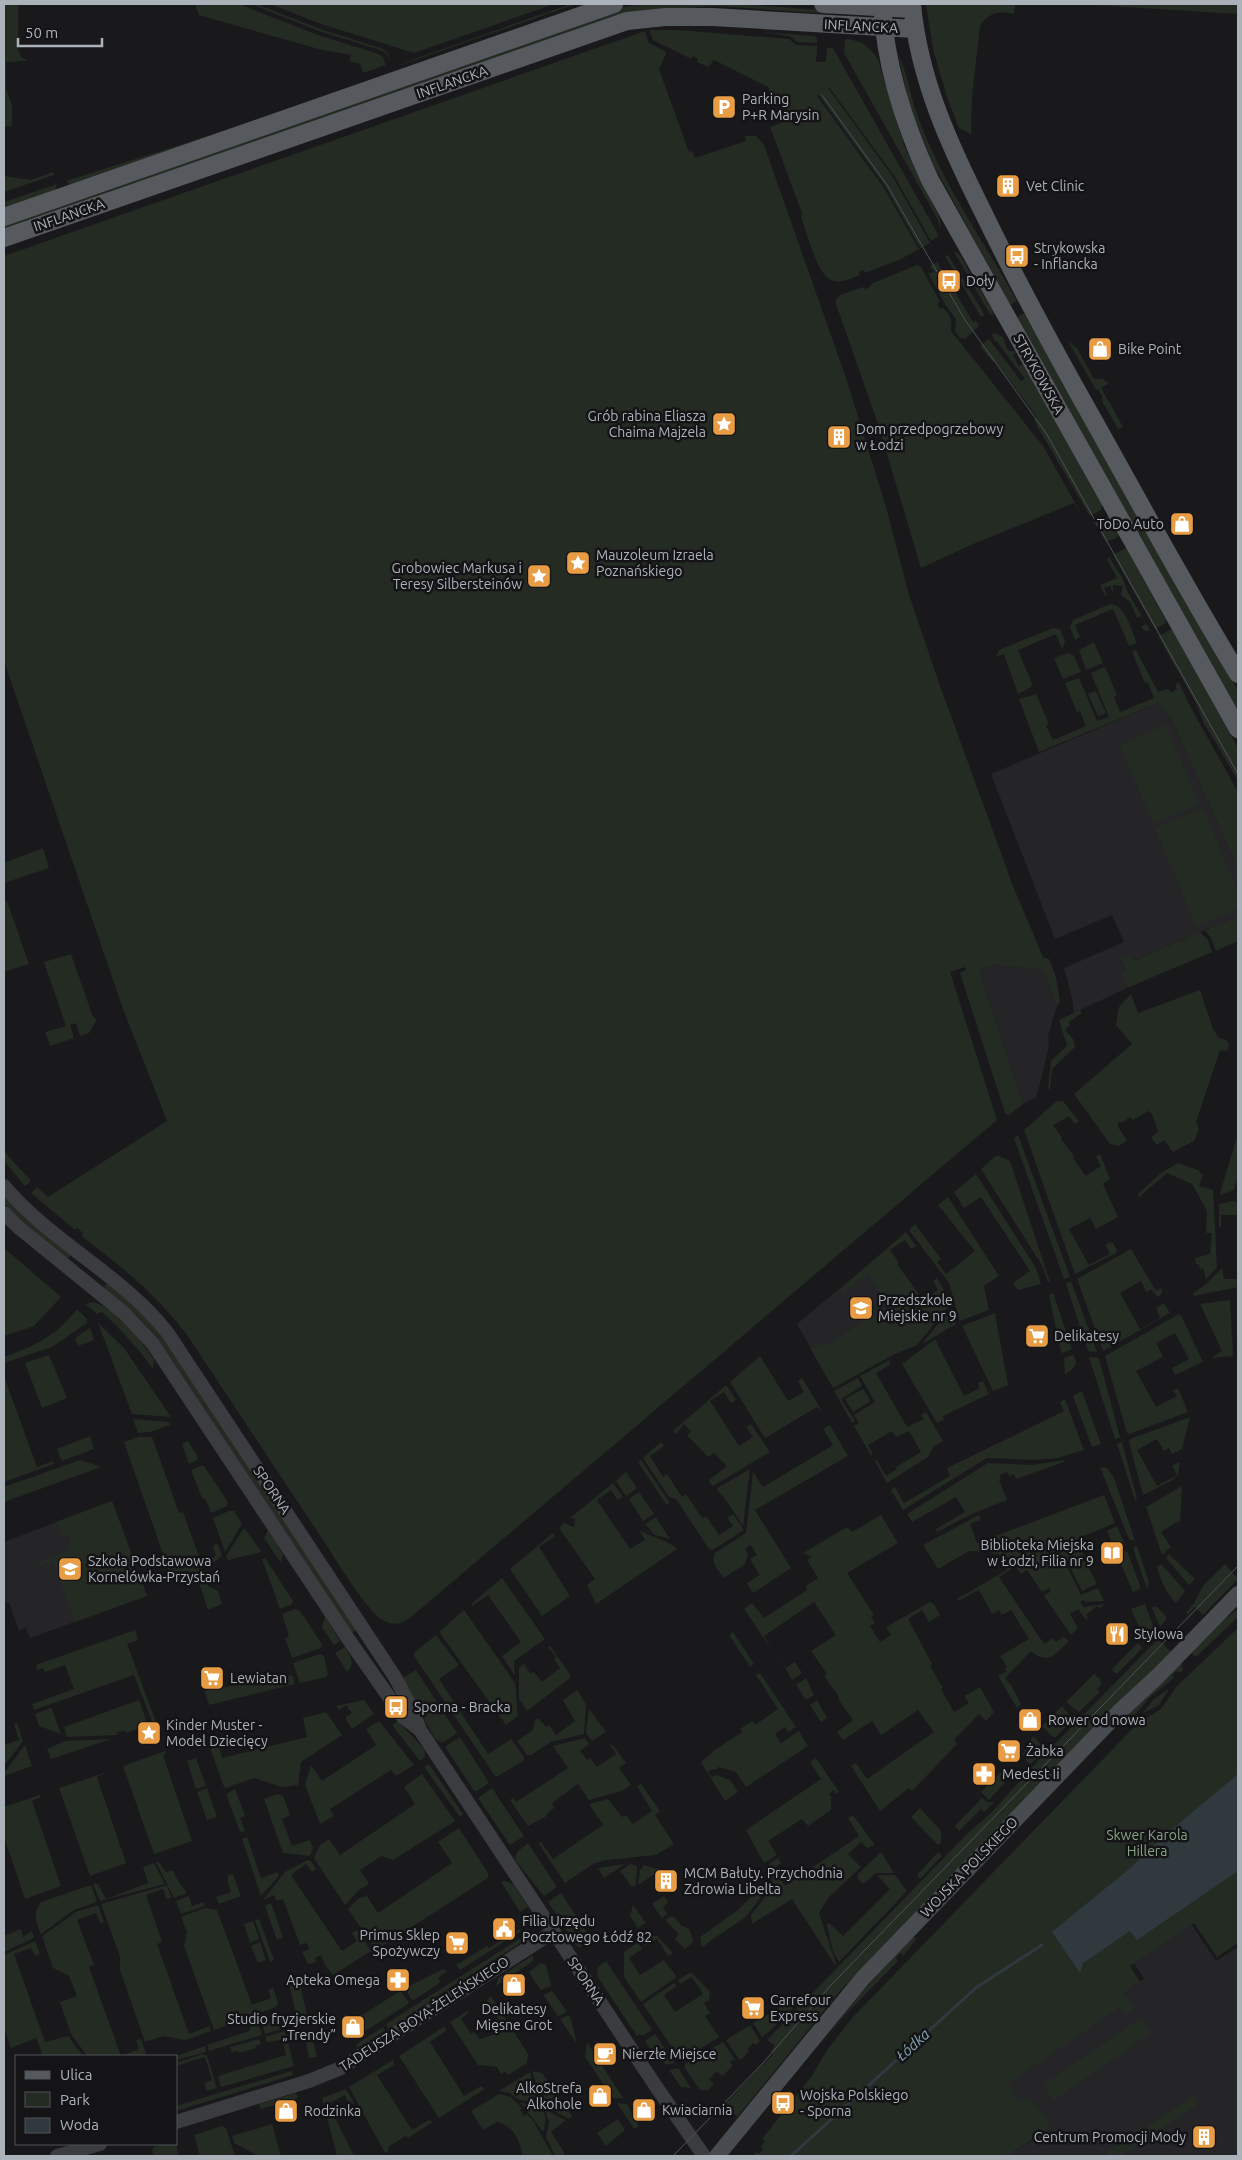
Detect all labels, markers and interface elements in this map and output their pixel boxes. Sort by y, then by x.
scale bar [18,15,101,47]
street label: INFLANCKA [824,16,898,36]
text: 50 m [25,24,58,41]
street label: INFLANCKA [414,62,490,102]
place label: Parking P+R Marysin [742,91,819,123]
parking icon: Parking P+R Marysin [711,94,737,120]
building icon: Vet Clinic [995,173,1021,199]
place label: Vet Clinic [1026,178,1085,194]
street label: INFLANCKA [31,195,107,235]
place label: Strykowska - Inflancka [1034,240,1105,272]
bus stop icon: Strykowska - Inflancka [1004,243,1030,269]
bus stop icon: Doły [936,268,962,294]
place label: Doły [966,273,995,289]
street label: STRYKOWSKA [1010,331,1068,417]
shop icon: Bike Point [1087,336,1113,362]
place label: Bike Point [1118,341,1182,357]
place label: Grób rabina Eliasza Chaima Majzela [588,408,706,440]
place icon: Grób rabina Eliasza Chaima Majzela [711,411,737,437]
place label: Dom przedpogrzebowy w Łodzi [856,421,1003,453]
building icon: Dom przedpogrzebowy w Łodzi [826,424,852,450]
shop icon: ToDo Auto [1169,511,1195,537]
place label: ToDo Auto [1097,516,1164,532]
place label: Mauzoleum Izraela Poznańskiego [596,547,714,579]
place icon: Mauzoleum Izraela Poznańskiego [565,550,591,576]
place label: Grobowiec Markusa i Teresy Silbersteinów [392,560,522,592]
place icon: Grobowiec Markusa i Teresy Silbersteinów [526,563,552,589]
place label: Przedszkole Miejskie nr 9 [878,1292,957,1324]
school or university icon: Przedszkole Miejskie nr 9 [848,1295,874,1321]
supermarket icon: Delikatesy [1024,1323,1050,1349]
place label: Delikatesy [1054,1328,1119,1344]
street label: SPORNA [250,1463,294,1517]
place label: Biblioteka Miejska w Łodzi, Filia nr 9 [981,1537,1094,1569]
library icon: Biblioteka Miejska w Łodzi, Filia nr 9 [1099,1540,1125,1566]
place label: Szkoła Podstawowa Kornelówka-Przystań [88,1553,220,1585]
school or university icon: Szkoła Podstawowa Kornelówka-Przystań [57,1556,83,1582]
restaurant icon: Stylowa [1104,1621,1130,1647]
place label: Stylowa [1134,1626,1184,1642]
supermarket icon: Lewiatan [199,1665,225,1691]
place label: Lewiatan [230,1670,287,1686]
bus stop icon: Sporna - Bracka [383,1694,409,1720]
place label: Sporna - Bracka [414,1699,511,1715]
shop icon: Rower od nowa [1017,1707,1043,1733]
place label: Rower od nowa [1048,1712,1146,1728]
place label: Kinder Muster - Model Dziecięcy [166,1717,268,1749]
place icon: Kinder Muster - Model Dziecięcy [136,1720,162,1746]
supermarket icon: Żabka [996,1738,1022,1764]
place label: Żabka [1026,1743,1064,1759]
pharmacy icon: Medest Ii [971,1761,997,1787]
place label: Medest Ii [1002,1766,1060,1782]
street label: WOJSKA POLSKIEGO [917,1814,1021,1920]
park label: Skwer Karola Hillera [1106,1827,1188,1859]
place label: MCM Bałuty. Przychodnia Zdrowia Libelta [684,1865,843,1897]
building icon: MCM Bałuty. Przychodnia Zdrowia Libelta [653,1868,679,1894]
place label: Filia Urzędu Pocztowego Łódź 82 [522,1913,652,1945]
public building icon: Filia Urzędu Pocztowego Łódź 82 [491,1916,517,1942]
place label: Primus Sklep Spożywczy [360,1927,440,1959]
supermarket icon: Primus Sklep Spożywczy [444,1930,470,1956]
street label: TADEUSZA BOYA-ŻELEŃSKIEGO [336,1952,512,2075]
street label: SPORNA [564,1954,608,2008]
pharmacy icon: Apteka Omega [385,1967,411,1993]
place label: Apteka Omega [286,1972,380,1988]
shop icon: Delikatesy Mięsne Grot [501,1972,527,1998]
place label: Carrefour Express [770,1992,832,2024]
supermarket icon: Carrefour Express [740,1995,766,2021]
place label: Delikatesy Mięsne Grot [476,2001,553,2033]
place label: Studio fryzjerskie „Trendy” [227,2011,336,2043]
shop icon: Studio fryzjerskie „Trendy” [340,2014,366,2040]
water label: Łódka [892,2025,933,2064]
cafe icon: Nierzłe Miejsce [592,2041,618,2067]
place label: Nierzłe Miejsce [622,2046,717,2062]
legend [15,2055,178,2145]
text: Ulica [60,2066,92,2083]
place label: AlkoStrefa Alkohole [516,2080,582,2112]
shop icon: AlkoStrefa Alkohole [587,2083,613,2109]
place label: Wojska Polskiego - Sporna [800,2087,908,2119]
bus stop icon: Wojska Polskiego - Sporna [770,2090,796,2116]
text: Park [60,2091,90,2108]
shop icon: Kwiaciarnia [631,2097,657,2123]
shop icon: Rodzinka [273,2098,299,2124]
place label: Kwiaciarnia [662,2102,732,2118]
place label: Rodzinka [304,2103,361,2119]
text: Woda [60,2116,99,2133]
building icon: Centrum Promocji Mody [1191,2124,1217,2150]
place label: Centrum Promocji Mody [1034,2129,1186,2145]

